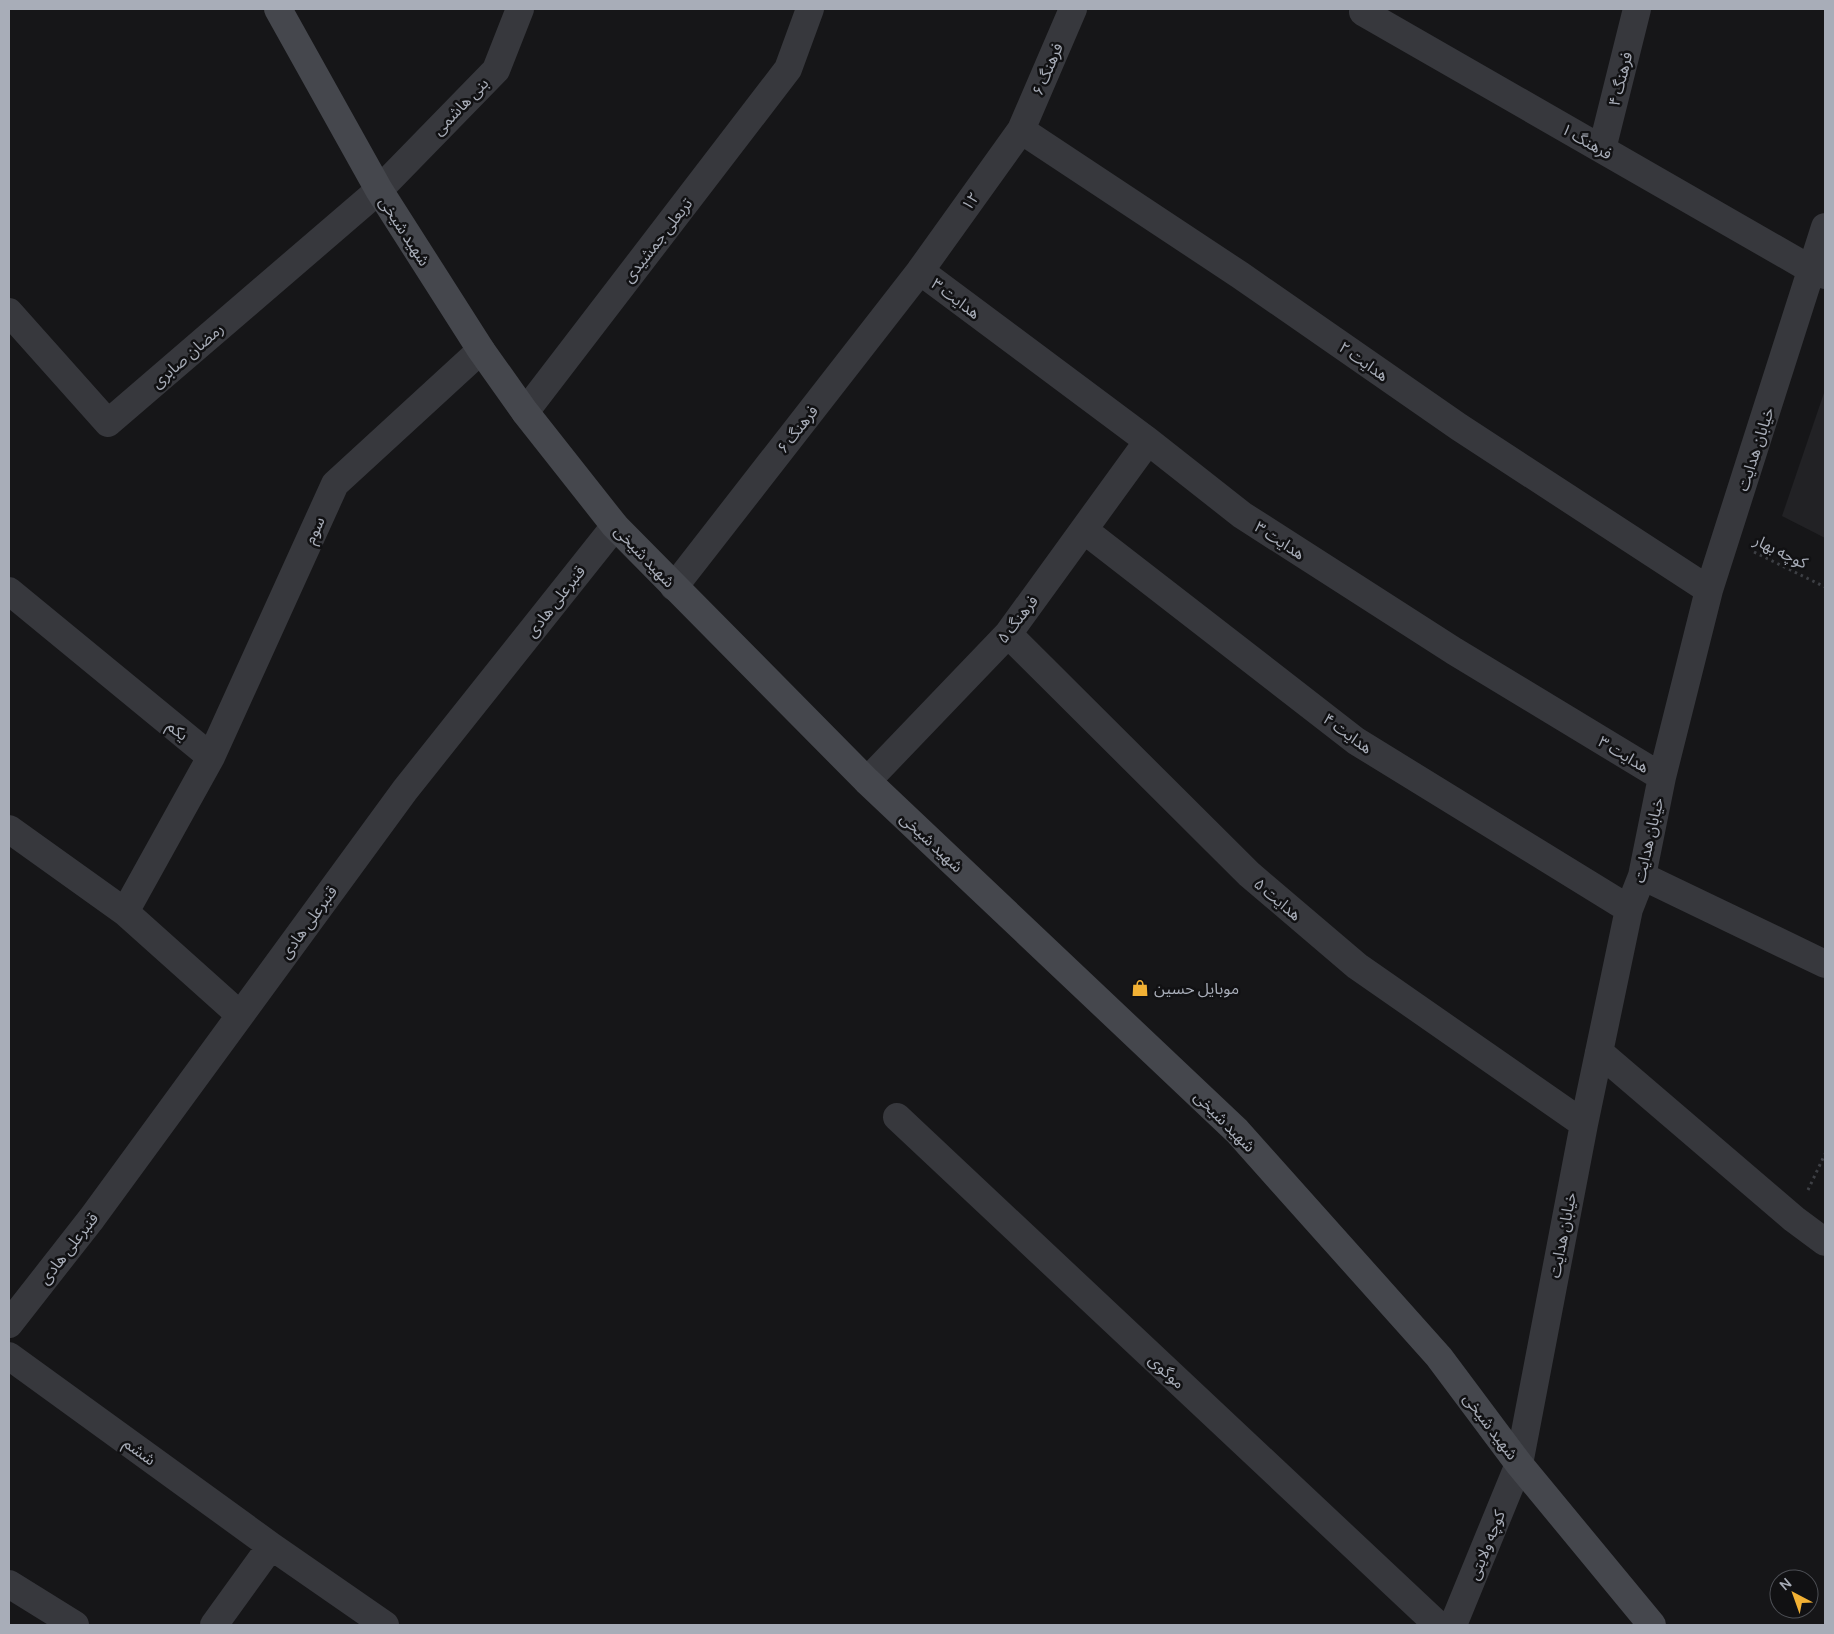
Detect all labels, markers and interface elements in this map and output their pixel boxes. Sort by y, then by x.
street label: فرهنگ ۶ [1026,39,1068,99]
street label: فرهنگ ۴ [1603,49,1637,109]
street label: بنی هاشمی [427,72,493,140]
street label: فرهنگ ۱ [1557,118,1617,164]
street label: ۱۲ [956,187,984,215]
street label: شهید شیخی [374,192,436,270]
street label: تربعلی جمشیدی [617,193,697,287]
street label: هدایت ۳ [927,272,985,324]
street label: رمضان صابری [146,317,228,393]
street label: هدایت ۲ [1335,336,1393,386]
street label: فرهنگ ۶ [771,400,823,458]
street label: خیابان هدایت [1731,404,1779,494]
street label: سوم [298,513,332,548]
street label: هدایت ۳ [1250,515,1310,565]
street label: شهید شیخی [610,520,680,592]
street label: کوچه بهار [1749,528,1812,574]
street label: قنبرعلی هادی [520,561,590,641]
street label: فرهنگ ۵ [991,590,1043,648]
street label: هدایت ۴ [1319,708,1377,758]
street label: یکم [161,715,193,747]
street label: هدایت ۳ [1594,730,1654,778]
street label: خیابان هدایت [1628,795,1668,885]
street label: شهید شیخی [896,807,968,877]
street label: هدایت ۵ [1249,873,1307,925]
street label: قنبرعلی هادی [274,881,342,963]
place label: موبایل حسین [1154,977,1239,999]
shop icon: موبایل حسین [1130,978,1150,998]
street label: شهید شیخی [1189,1085,1261,1157]
street label: خیابان هدایت [1543,1190,1581,1280]
street label: قنبرعلی هادی [33,1208,103,1288]
street label: موگوی [1144,1349,1190,1393]
street label: شهید شیخی [1458,1388,1524,1464]
street label: ششم [118,1432,161,1472]
street label: کوچه ولایتی [1462,1506,1510,1583]
north arrow [1769,1569,1819,1619]
text: N [1775,1573,1795,1594]

